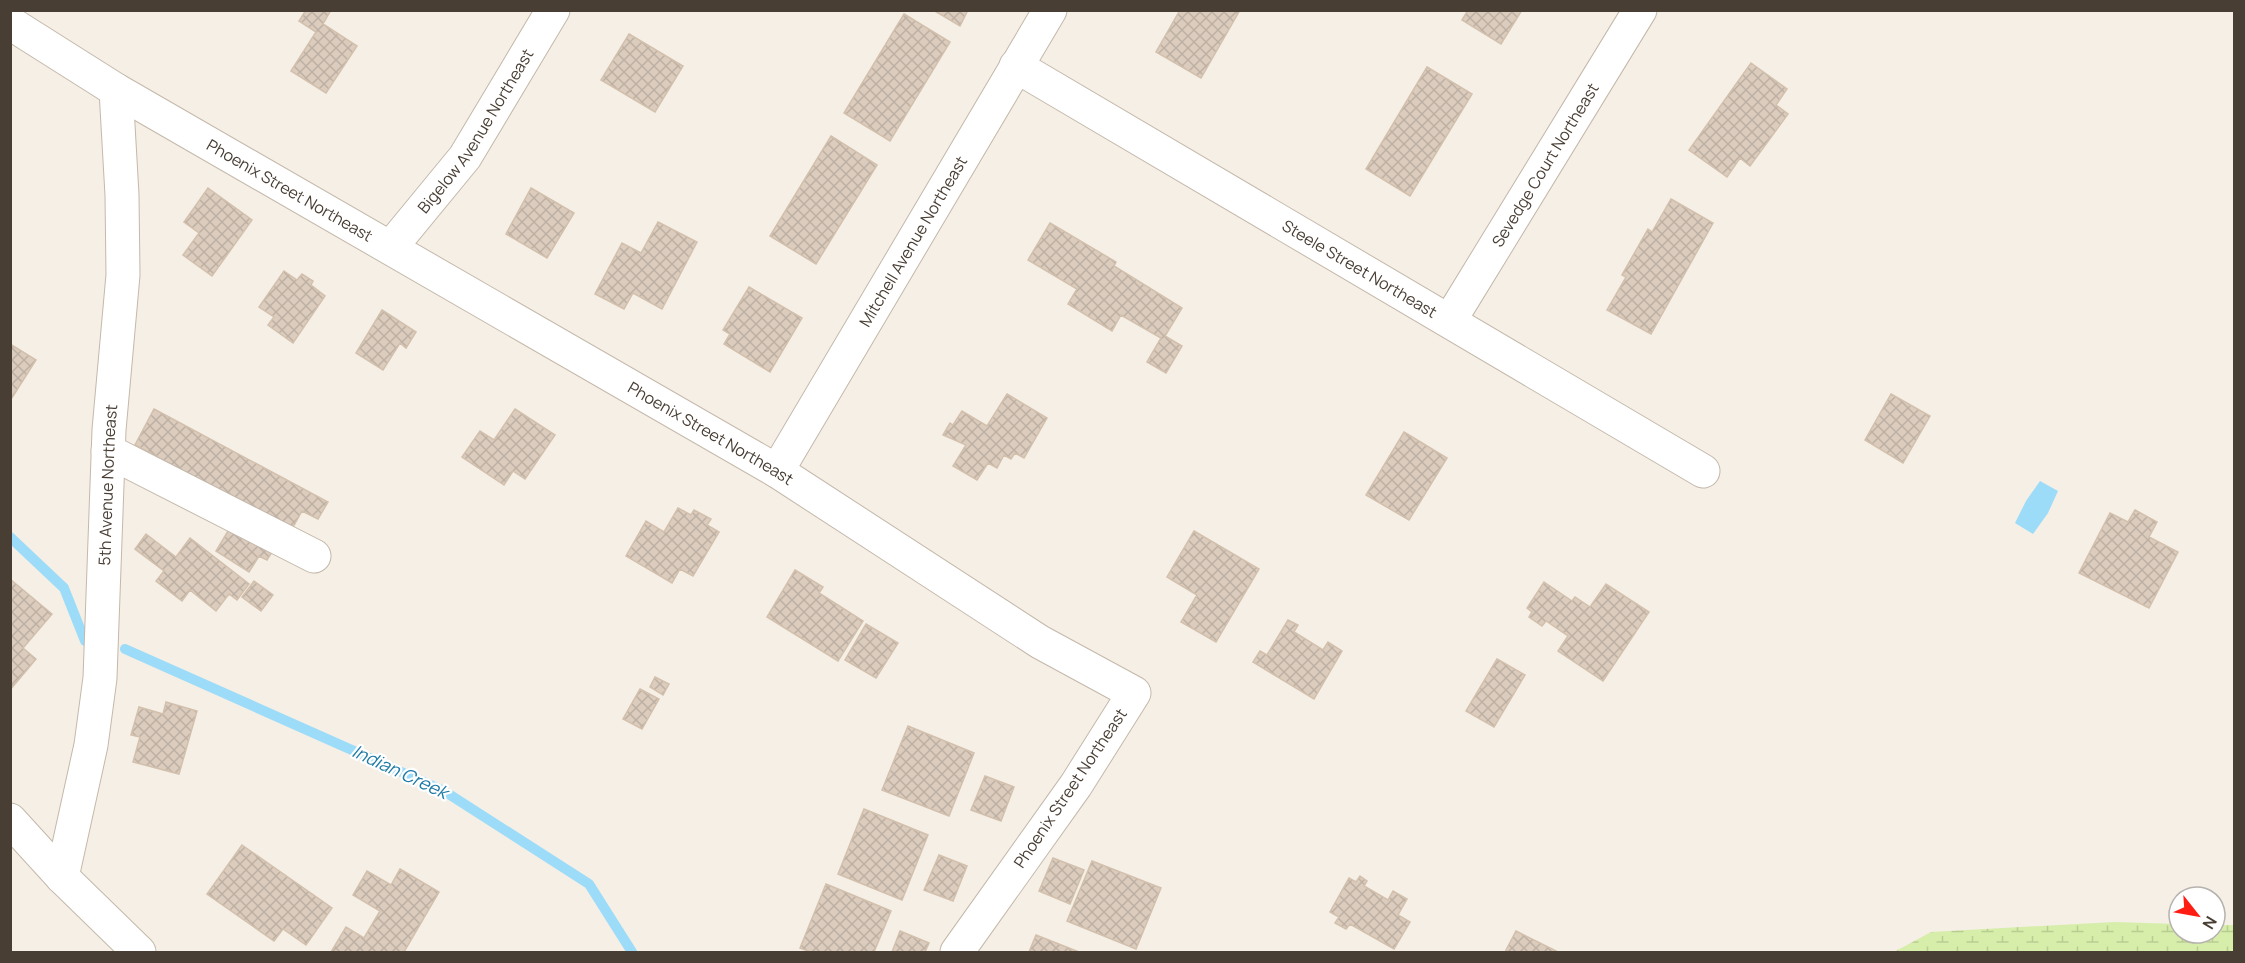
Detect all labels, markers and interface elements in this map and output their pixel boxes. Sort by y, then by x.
street label: Bigelow Avenue Northeast [412,45,538,218]
street label: Sevedge Court Northeast [1486,79,1604,251]
street label: Phoenix Street Northeast [203,134,377,247]
street label: Mitchell Avenue Northeast [854,152,972,331]
street label: Steele Street Northeast [1278,214,1441,323]
street label: Phoenix Street Northeast [624,376,798,490]
street label: 5th Avenue Northeast [93,403,122,566]
street label: Phoenix Street Northeast [1008,704,1132,872]
water label: Indian Creek [349,738,455,805]
north arrow [2167,885,2227,945]
text: N [2197,912,2222,933]

